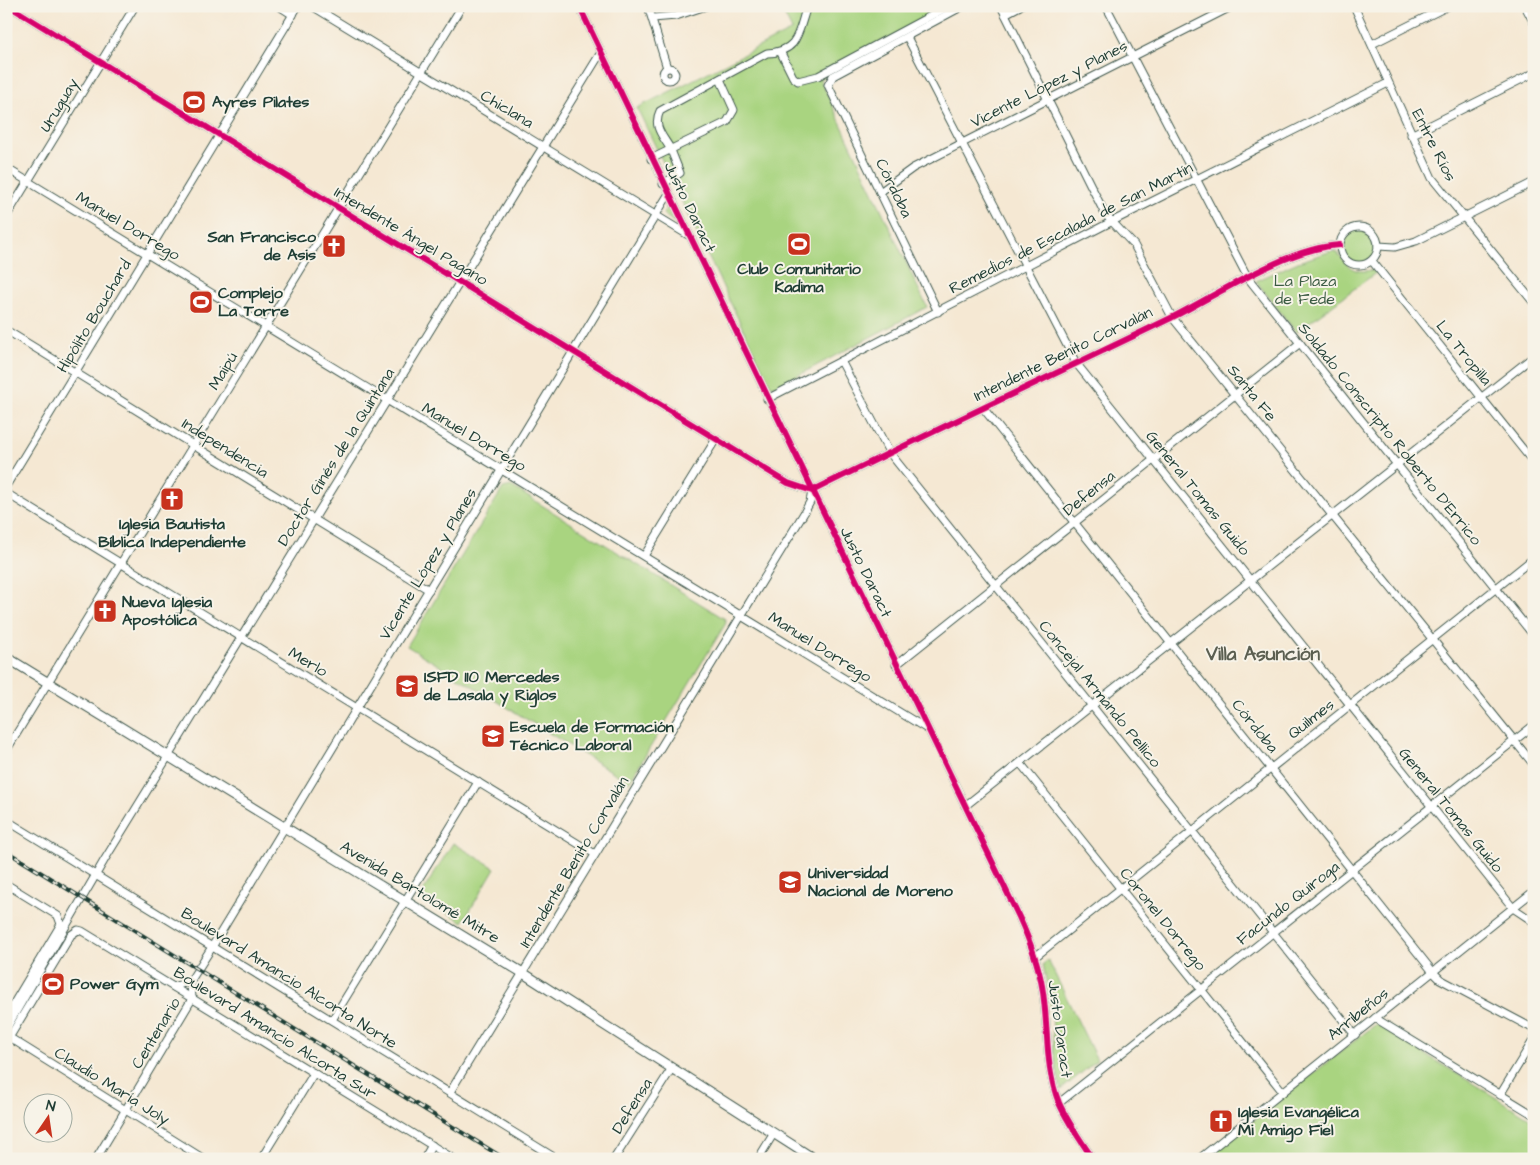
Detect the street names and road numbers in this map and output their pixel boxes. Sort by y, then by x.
street label: Vicente López y Planes [967,35,1132,134]
street label: Uruguay [34,74,85,137]
street label: Chiclana [476,84,538,134]
street label: Entre Ríos [1406,105,1462,185]
street label: Córdoba [870,155,918,221]
street label: Remedios de Escalada de San Martín [945,157,1197,299]
street label: Justo Daract [659,158,722,257]
street label: Intendente Ángel Pagano [329,181,492,292]
street label: Manuel Dorrego [71,186,184,267]
street label: Hipólito Bouchard [51,255,137,377]
street label: Intendente Benito Corvalán [970,301,1156,407]
street label: La Tropilla [1431,316,1497,390]
street label: Soldado Conscripto Roberto D'Errico [1293,318,1487,550]
street label: Maipú [203,348,243,394]
street label: Santa Fe [1222,360,1282,426]
street label: Doctor Ginés de la Quintana [272,364,400,550]
street label: Manuel Dorrego [417,397,530,478]
street label: Independencia [177,413,273,483]
street label: General Tomas Guido [1141,426,1255,560]
street label: Defensa [1058,465,1120,521]
street label: Vicente López y Planes [374,484,483,645]
street label: Justo Daract [835,523,898,622]
street label: Manuel Dorrego [764,606,876,688]
street label: Concejal Armando Pellico [1034,616,1166,772]
street label: Merlo [284,642,332,682]
street label: Córdoba [1226,694,1284,758]
street label: Quilmes [1283,694,1339,744]
street label: General Tomas Guido [1394,743,1508,877]
street label: Intendente Benito Corvalán [514,772,634,952]
street label: Avenida Bartolomé Mitre [336,835,504,949]
street label: Facundo Quiroga [1232,856,1345,951]
street label: Coronel Dorrego [1114,863,1211,976]
street label: Boulevard Amancio Alcorta Norte [177,902,402,1054]
street label: Boulevard Amancio Alcorta Sur [169,961,381,1105]
street label: Justo Daract [1042,979,1078,1080]
street label: Arribeños [1323,982,1393,1046]
street label: Centenario [126,993,186,1073]
street label: Claudio María Joly [50,1042,174,1131]
street label: Defensa [606,1074,658,1138]

